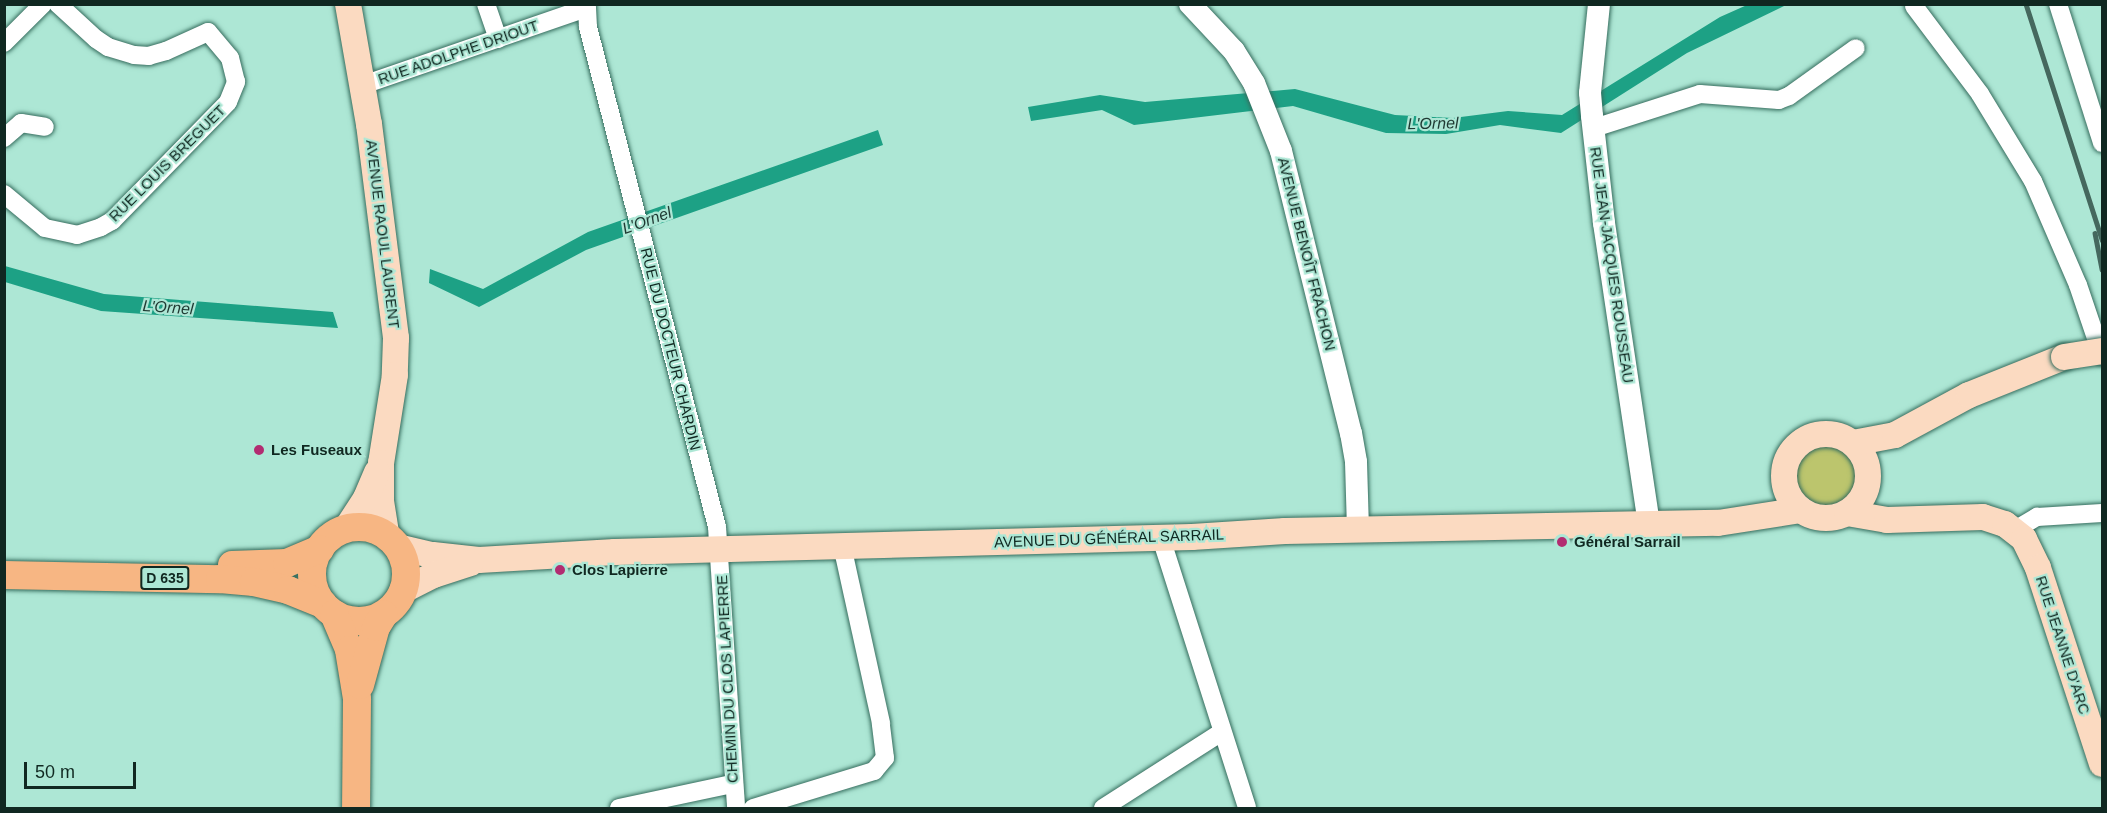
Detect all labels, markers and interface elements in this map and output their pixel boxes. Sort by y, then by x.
street label: RUE ADOLPHE DRIOUT [375,16,541,88]
street label: RUE LOUIS BREGUET [105,101,229,225]
water label: L'Ornel [1407,114,1459,134]
street label: AVENUE RAOUL LAURENT [362,138,404,330]
street label: RUE JEAN-JACQUES ROUSSEAU [1586,146,1638,384]
street label: AVENUE BENOÎT FRACHON [1274,155,1340,353]
water label: L'Ornel [620,203,674,239]
street label: RUE DU DOCTEUR CHARDIN [637,246,705,452]
water label: L'Ornel [142,297,194,319]
place label: Les Fuseaux [271,441,362,459]
marker: Les Fuseaux [252,443,266,457]
street label: AVENUE DU GÉNÉRAL SARRAIL [993,525,1225,551]
place label: Général Sarrail [1574,533,1681,551]
marker: Général Sarrail [1555,535,1569,549]
place label: Clos Lapierre [572,561,668,579]
marker: Clos Lapierre [553,563,567,577]
road number: D 635 [140,567,190,589]
street label: RUE JEANNE D'ARC [2032,573,2094,717]
street label: CHEMIN DU CLOS LAPIERRE [713,574,741,784]
scale bar [27,750,140,788]
text: 50 m [35,762,75,782]

